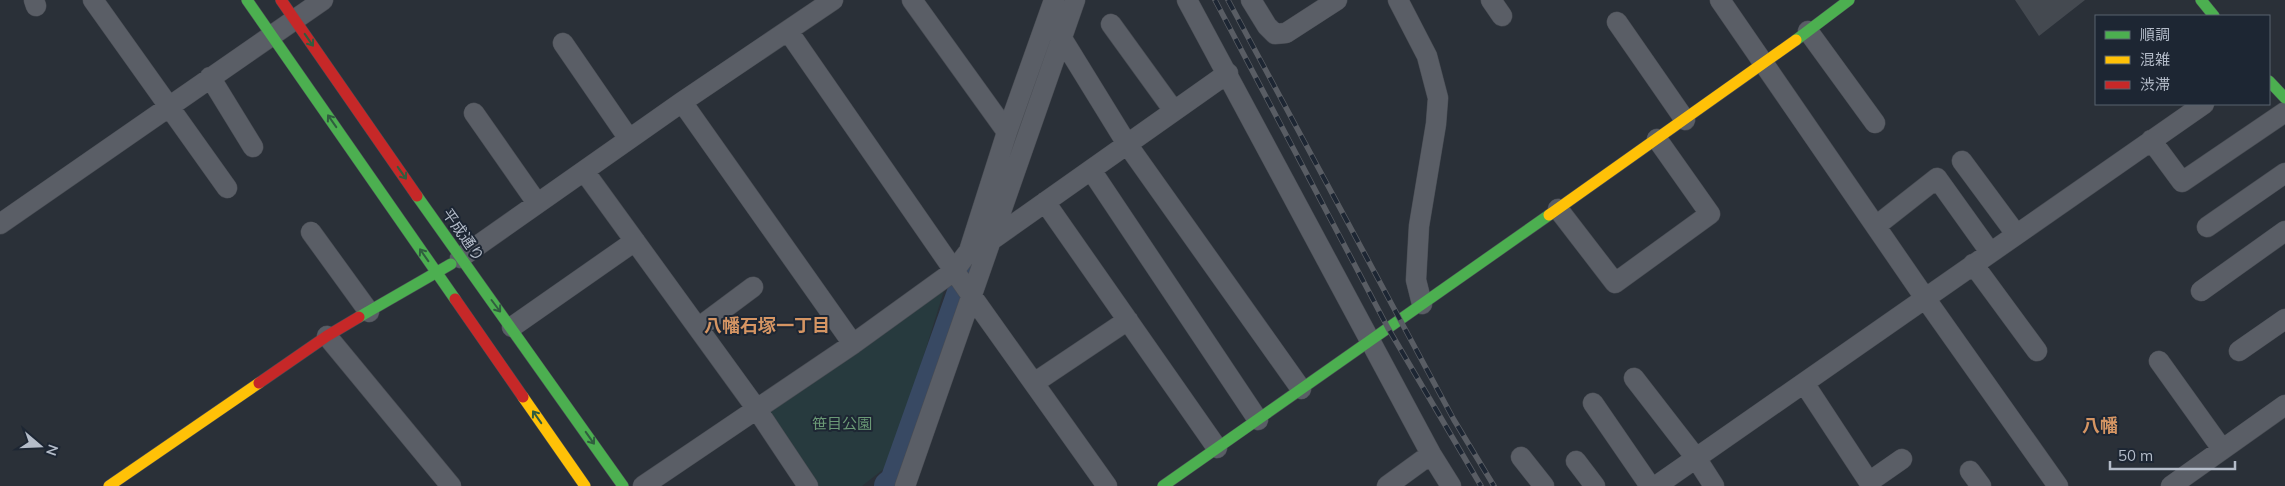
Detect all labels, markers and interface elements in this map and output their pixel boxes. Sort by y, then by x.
legend [2095,15,2270,105]
text: 順調 [2140,25,2170,44]
one-way arrow [304,33,314,47]
text: 混雑 [2140,50,2170,69]
text: 渋滞 [2140,75,2170,94]
one-way arrow [327,115,337,129]
one-way arrow [397,166,407,180]
street label: 平成通り [438,205,488,265]
one-way arrow [419,248,429,262]
one-way arrow [491,299,501,313]
district label: 八幡石塚一丁目 [704,314,830,337]
one-way arrow [532,410,542,424]
park label: 笹目公園 [812,414,872,433]
district label: 八幡 [2082,414,2118,437]
north arrow [15,421,65,471]
one-way arrow [585,431,595,445]
scale bar [2110,438,2235,470]
text: N [42,442,63,458]
text: 50 m [2118,446,2153,465]

